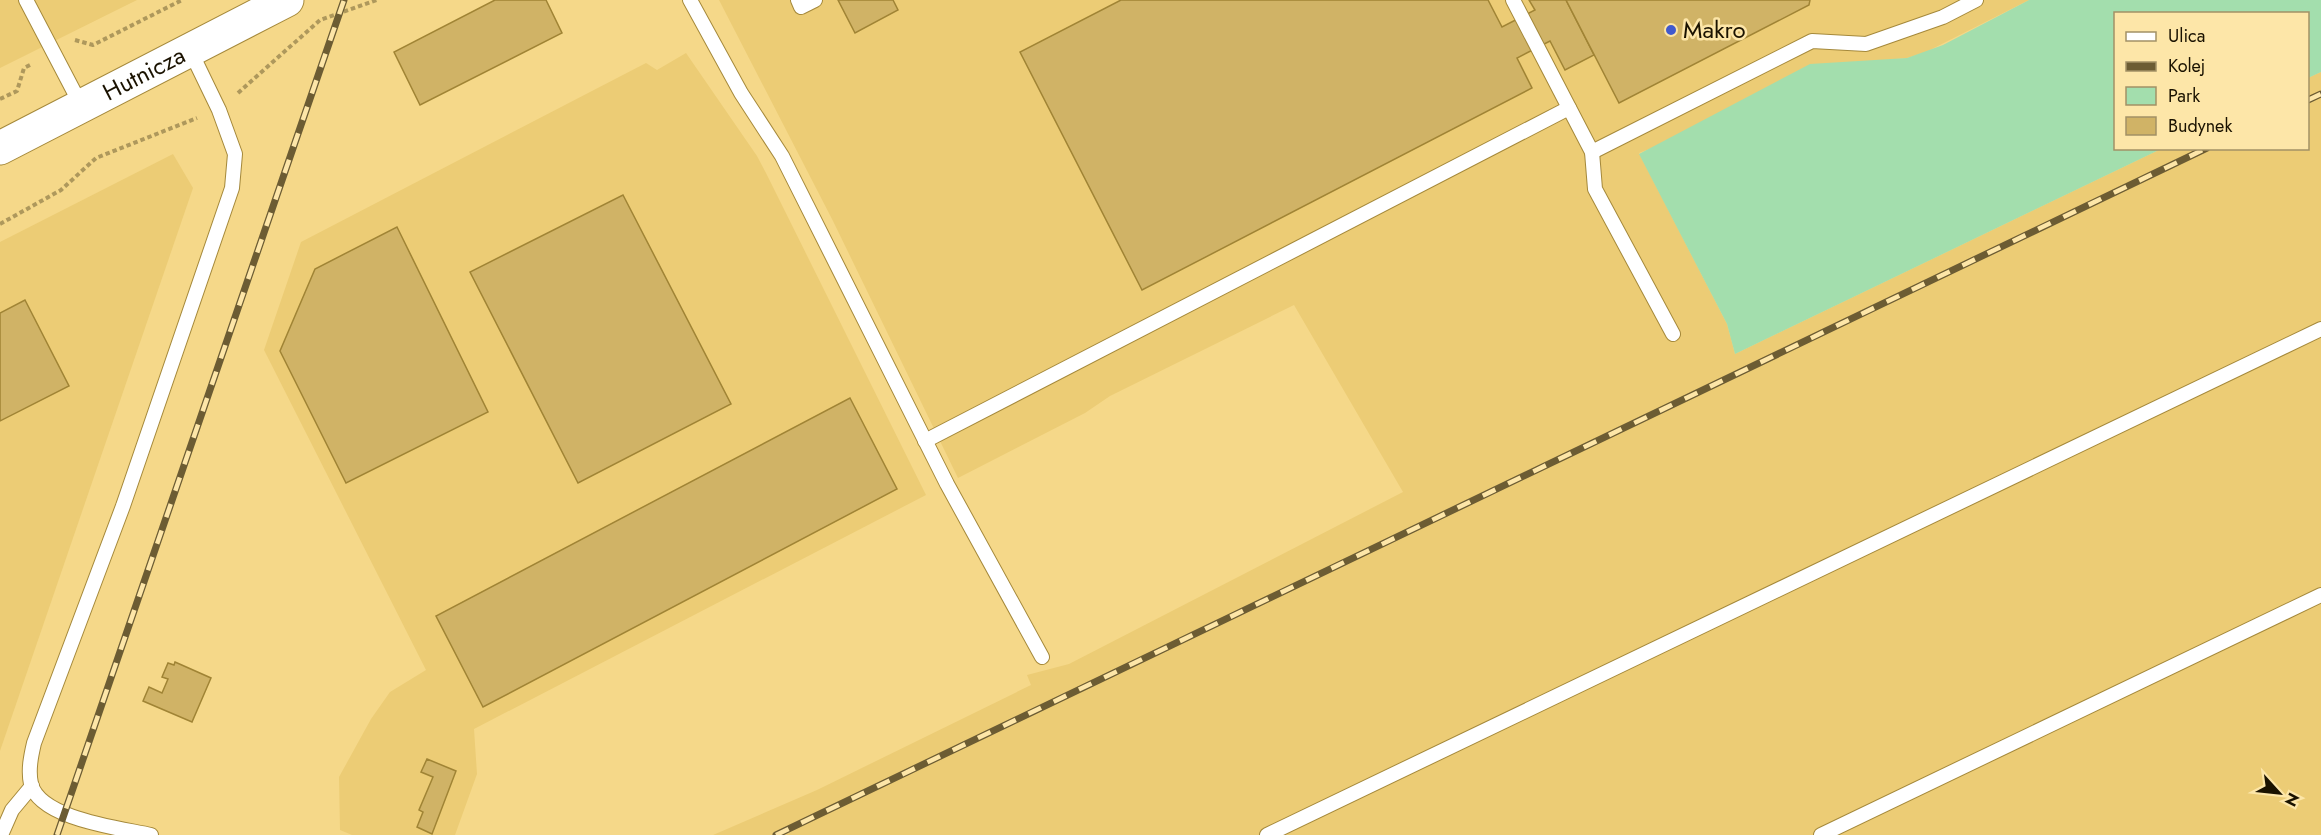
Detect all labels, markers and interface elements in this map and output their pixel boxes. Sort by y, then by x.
place label: Makro [1683,12,1746,47]
legend [2114,12,2309,150]
marker: Makro [1664,23,1678,37]
text: Ulica [2168,23,2205,49]
street label: Hutnicza [96,37,191,109]
text: Kolej [2168,53,2205,79]
text: Park [2168,83,2200,109]
text: Budynek [2168,113,2232,139]
north arrow [2249,763,2309,823]
text: N [2279,789,2305,810]

